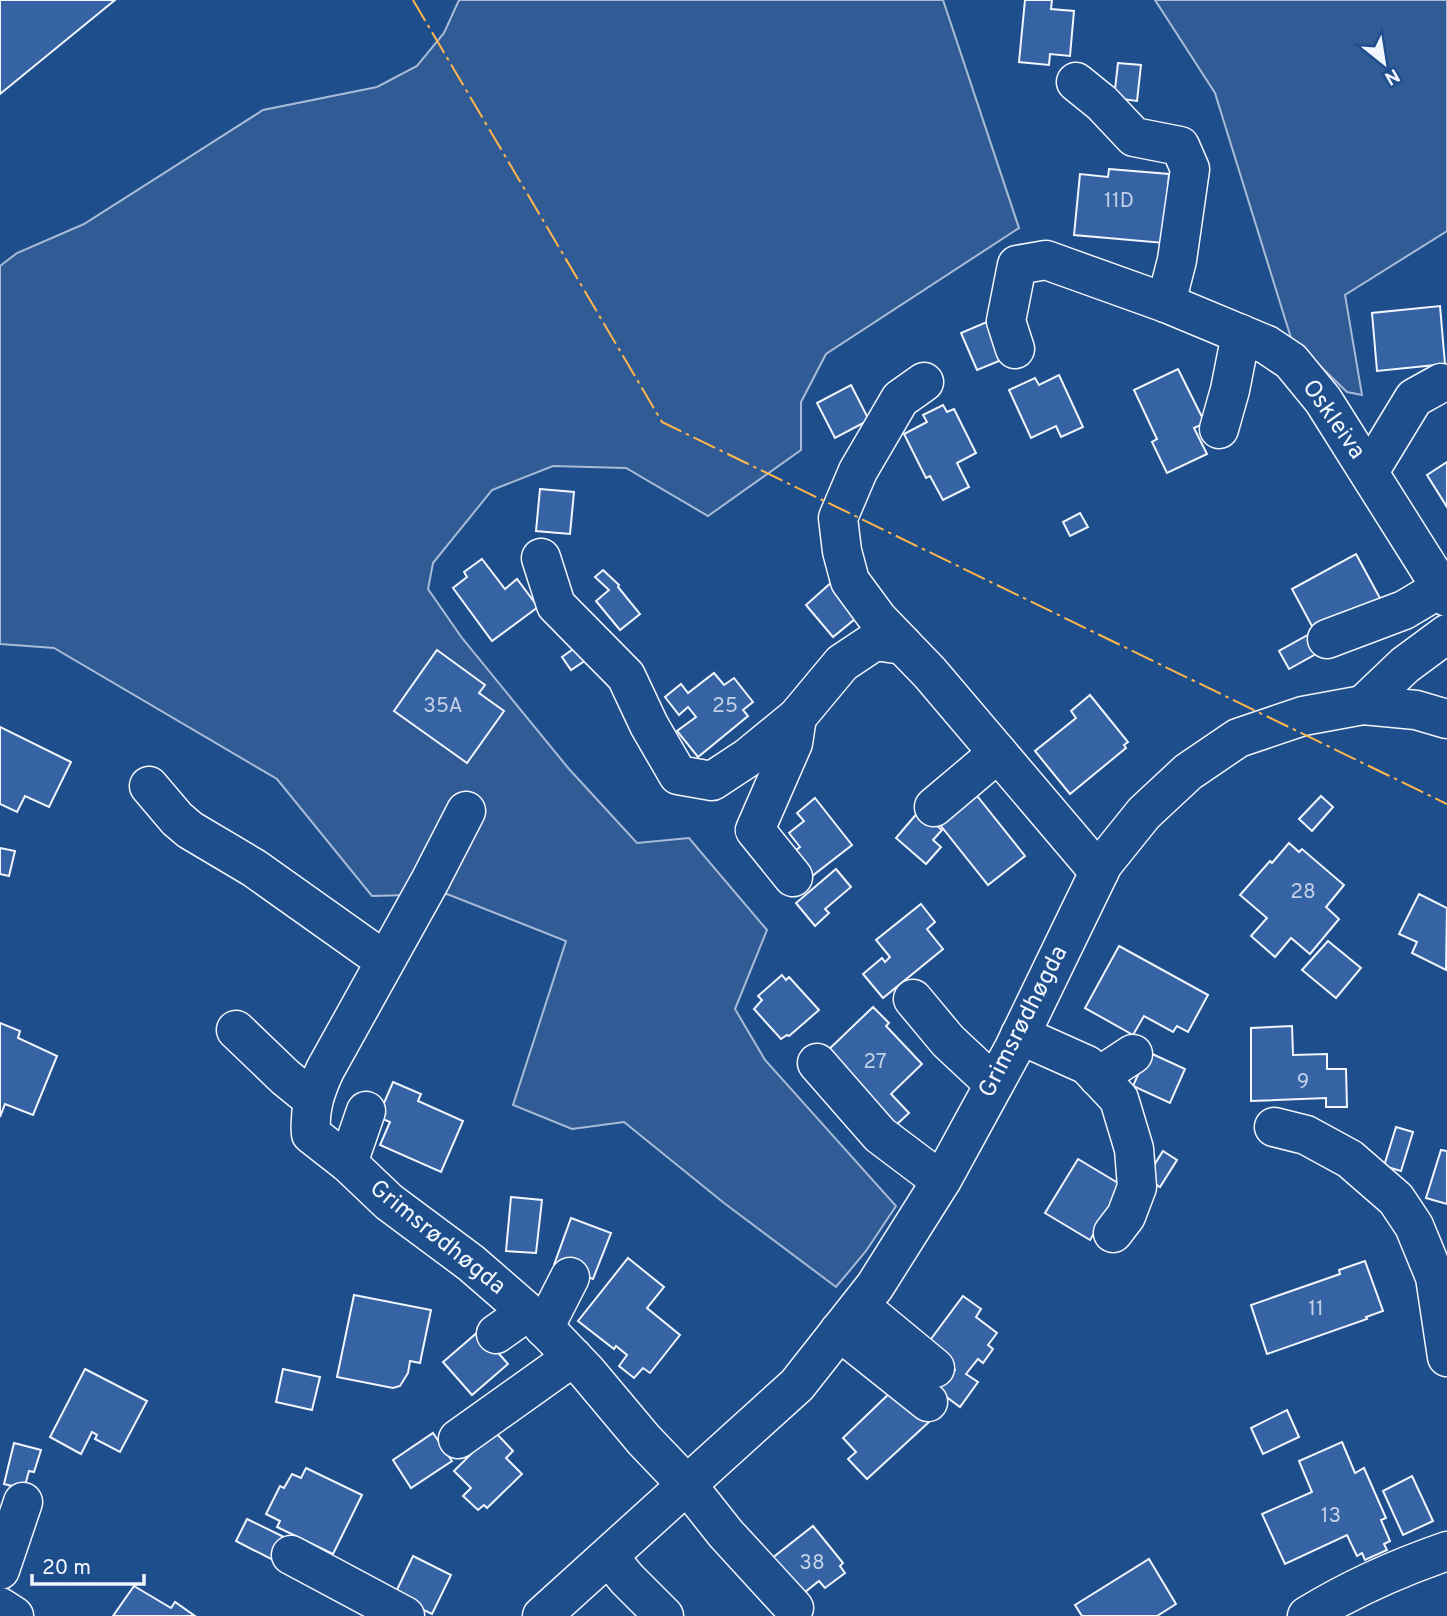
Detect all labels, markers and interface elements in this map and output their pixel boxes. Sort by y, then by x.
north arrow [1349,28,1419,98]
text: N [1380,62,1403,90]
house number: 11D [1104,188,1134,215]
street label: Oskleiva [1295,374,1371,466]
house number: 35A [423,693,463,720]
house number: 25 [712,693,738,720]
house number: 28 [1290,879,1316,906]
street label: Grimsrødhøgda [973,941,1075,1103]
house number: 27 [863,1049,887,1076]
house number: 9 [1297,1069,1309,1096]
street label: Grimsrødhøgda [363,1174,511,1302]
house number: 11 [1308,1296,1324,1323]
house number: 13 [1321,1503,1341,1530]
scale bar [32,1542,144,1586]
house number: 38 [799,1550,825,1577]
text: 20 m [42,1555,91,1582]

